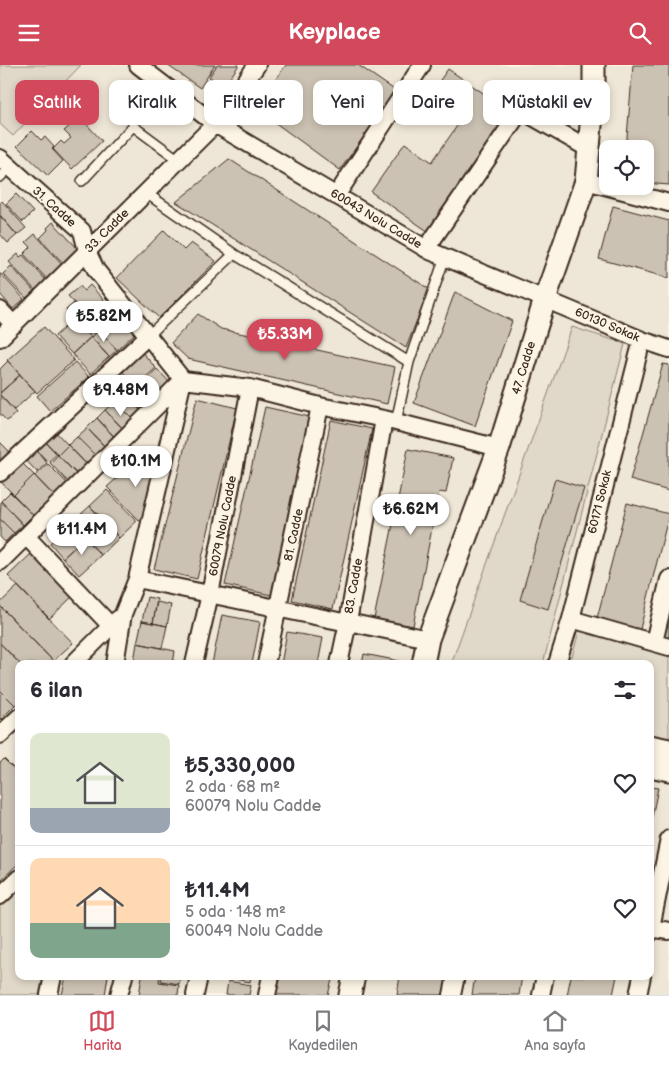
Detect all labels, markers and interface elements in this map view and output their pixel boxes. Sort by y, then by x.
icon: menu [15,19,43,47]
text: Keyplace [288,19,381,46]
icon: search [626,19,654,47]
chip: Satılık [15,80,99,125]
chip: Kiralık [109,80,194,125]
chip: Filtreler [204,80,303,125]
chip: Yeni [313,80,383,125]
chip: Daire [393,80,473,125]
chip: Müstakil ev [483,80,610,125]
map controls [599,140,654,195]
button: locate [599,140,654,195]
street label: 31. Cadde [29,183,79,231]
street label: 60043 Nolu Cadde [328,186,424,252]
street label: 33. Cadde [82,206,132,256]
pin: ₺5.82M [63,301,145,343]
street label: 60130 Sokak [572,305,642,345]
text: ₺5.82M [77,307,131,326]
pin: ₺5.33M [244,319,326,361]
text: ₺5.33M [258,325,312,344]
street label: 47. Cadde [509,340,539,396]
pin: ₺9.48M [80,375,162,417]
text: ₺9.48M [94,381,148,400]
pin: ₺10.1M [95,445,177,488]
text: ₺10.1M [111,452,161,471]
street label: 60171 Sokak [585,469,615,535]
street label: 60079 Nolu Cadde [206,474,240,578]
pin: ₺6.62M [370,493,452,536]
text: ₺6.62M [383,500,439,519]
street label: 81. Cadde [281,507,307,563]
pin: ₺11.4M [41,513,123,556]
text: ₺11.4M [57,520,107,539]
street label: 83. Cadde [342,557,366,615]
icon: filters [611,676,639,704]
text: 6 ilan [30,678,83,703]
icon: home [70,753,130,813]
text: ₺5,330,000 [185,753,295,778]
icon: heart [611,769,639,797]
text: 2 oda · 68 m² [185,778,280,797]
text: 60079 Nolu Cadde [185,797,321,816]
icon: home [70,878,130,938]
text: ₺11.4M [185,878,250,903]
icon: heart [611,894,639,922]
text: 5 oda · 148 m² [185,903,286,922]
text: 60049 Nolu Cadde [185,922,323,941]
tab: Harita [83,1007,122,1054]
tab: Kaydedilen [288,1007,358,1054]
tab: Ana sayfa [525,1007,586,1054]

